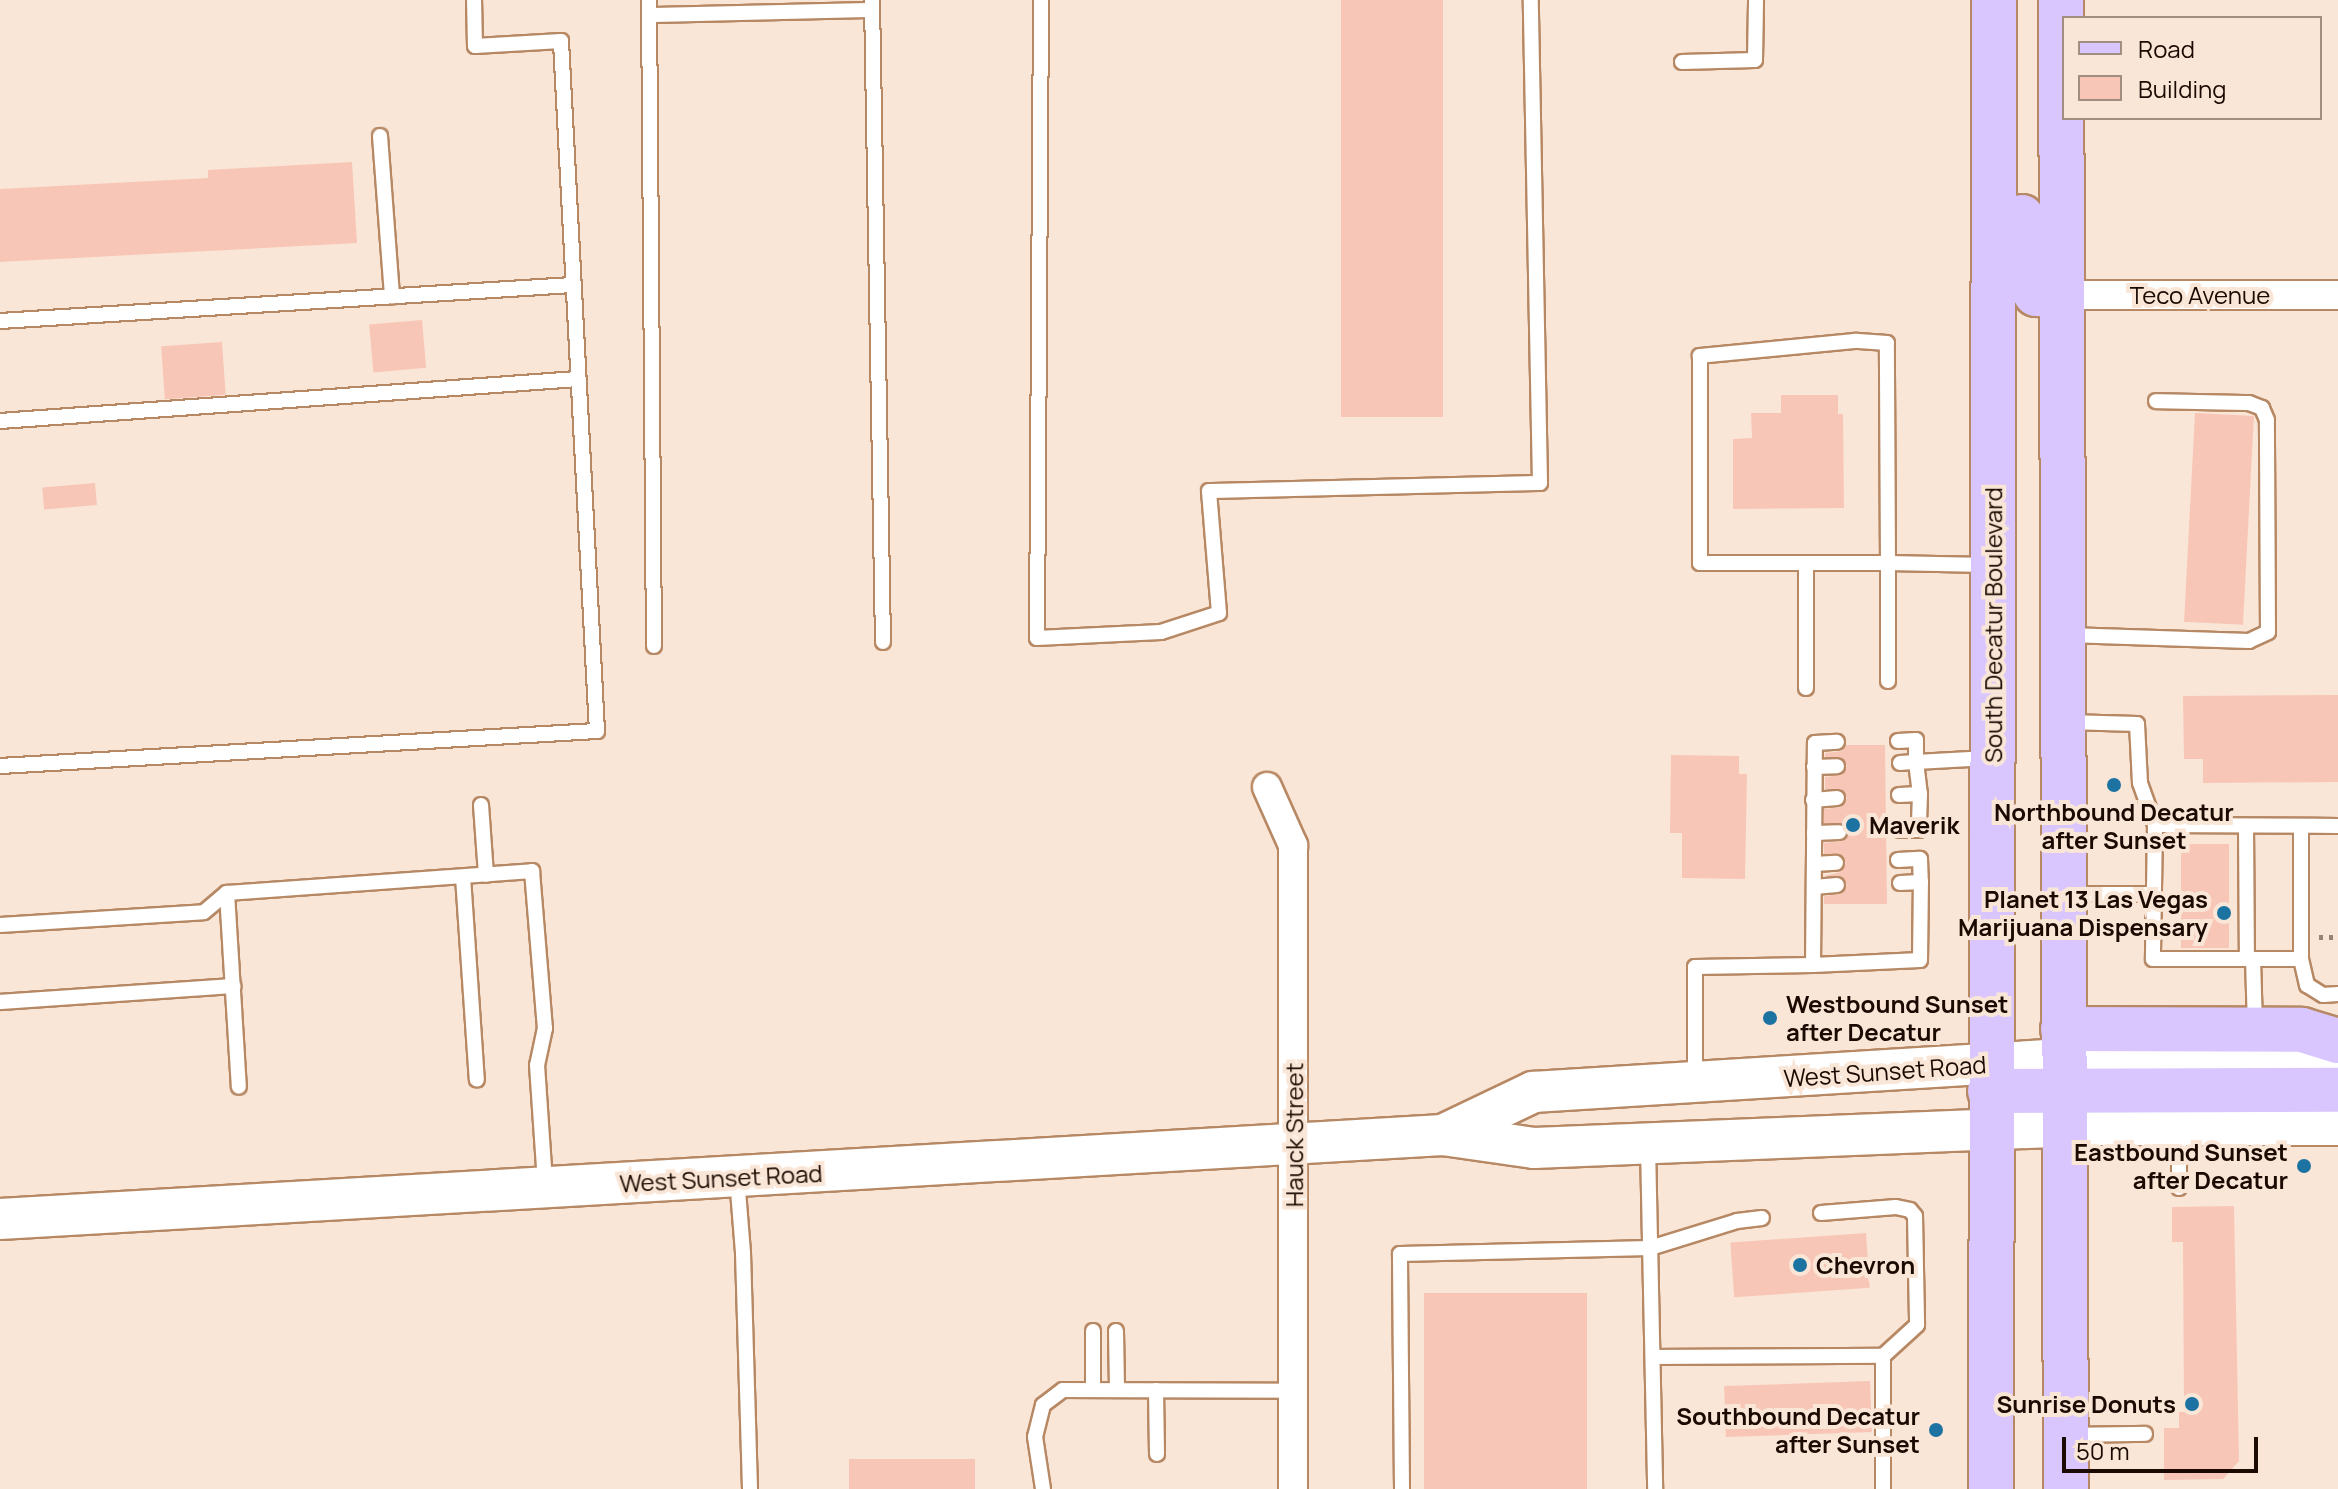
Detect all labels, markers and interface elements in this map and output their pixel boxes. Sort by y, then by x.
legend [2062,16,2322,120]
text: Road [2138,32,2195,65]
text: Building [2138,72,2226,105]
street label: Teco Avenue [2130,281,2270,309]
street label: South Decatur Boulevard [1979,487,2007,763]
marker: Northbound Decatur after Sunset [2105,776,2123,794]
place label: Northbound Decatur after Sunset [1994,798,2234,854]
place label: Maverik [1869,811,1959,839]
marker: Maverik [1844,816,1862,834]
place label: Planet 13 Las Vegas Marijuana Dispensary [1958,885,2208,941]
marker: Planet 13 Las Vegas Marijuana Dispensary [2215,904,2233,922]
place label: Westbound Sunset after Decatur [1786,990,2008,1046]
marker: Westbound Sunset after Decatur [1761,1009,1779,1027]
street label: West Sunset Road [1783,1050,1987,1092]
street label: Hauck Street [1280,1063,1308,1207]
place label: Eastbound Sunset after Decatur [2074,1138,2288,1194]
marker: Eastbound Sunset after Decatur [2295,1157,2313,1175]
street label: West Sunset Road [619,1158,823,1198]
place label: Chevron [1816,1251,1915,1279]
marker: Chevron [1791,1256,1809,1274]
place label: Sunrise Donuts [1997,1390,2176,1418]
marker: Sunrise Donuts [2183,1395,2201,1413]
place label: Southbound Decatur after Sunset [1676,1402,1920,1458]
marker: Southbound Decatur after Sunset [1927,1421,1945,1439]
scale bar [2066,1421,2262,1471]
text: 50 m [2076,1434,2130,1467]

